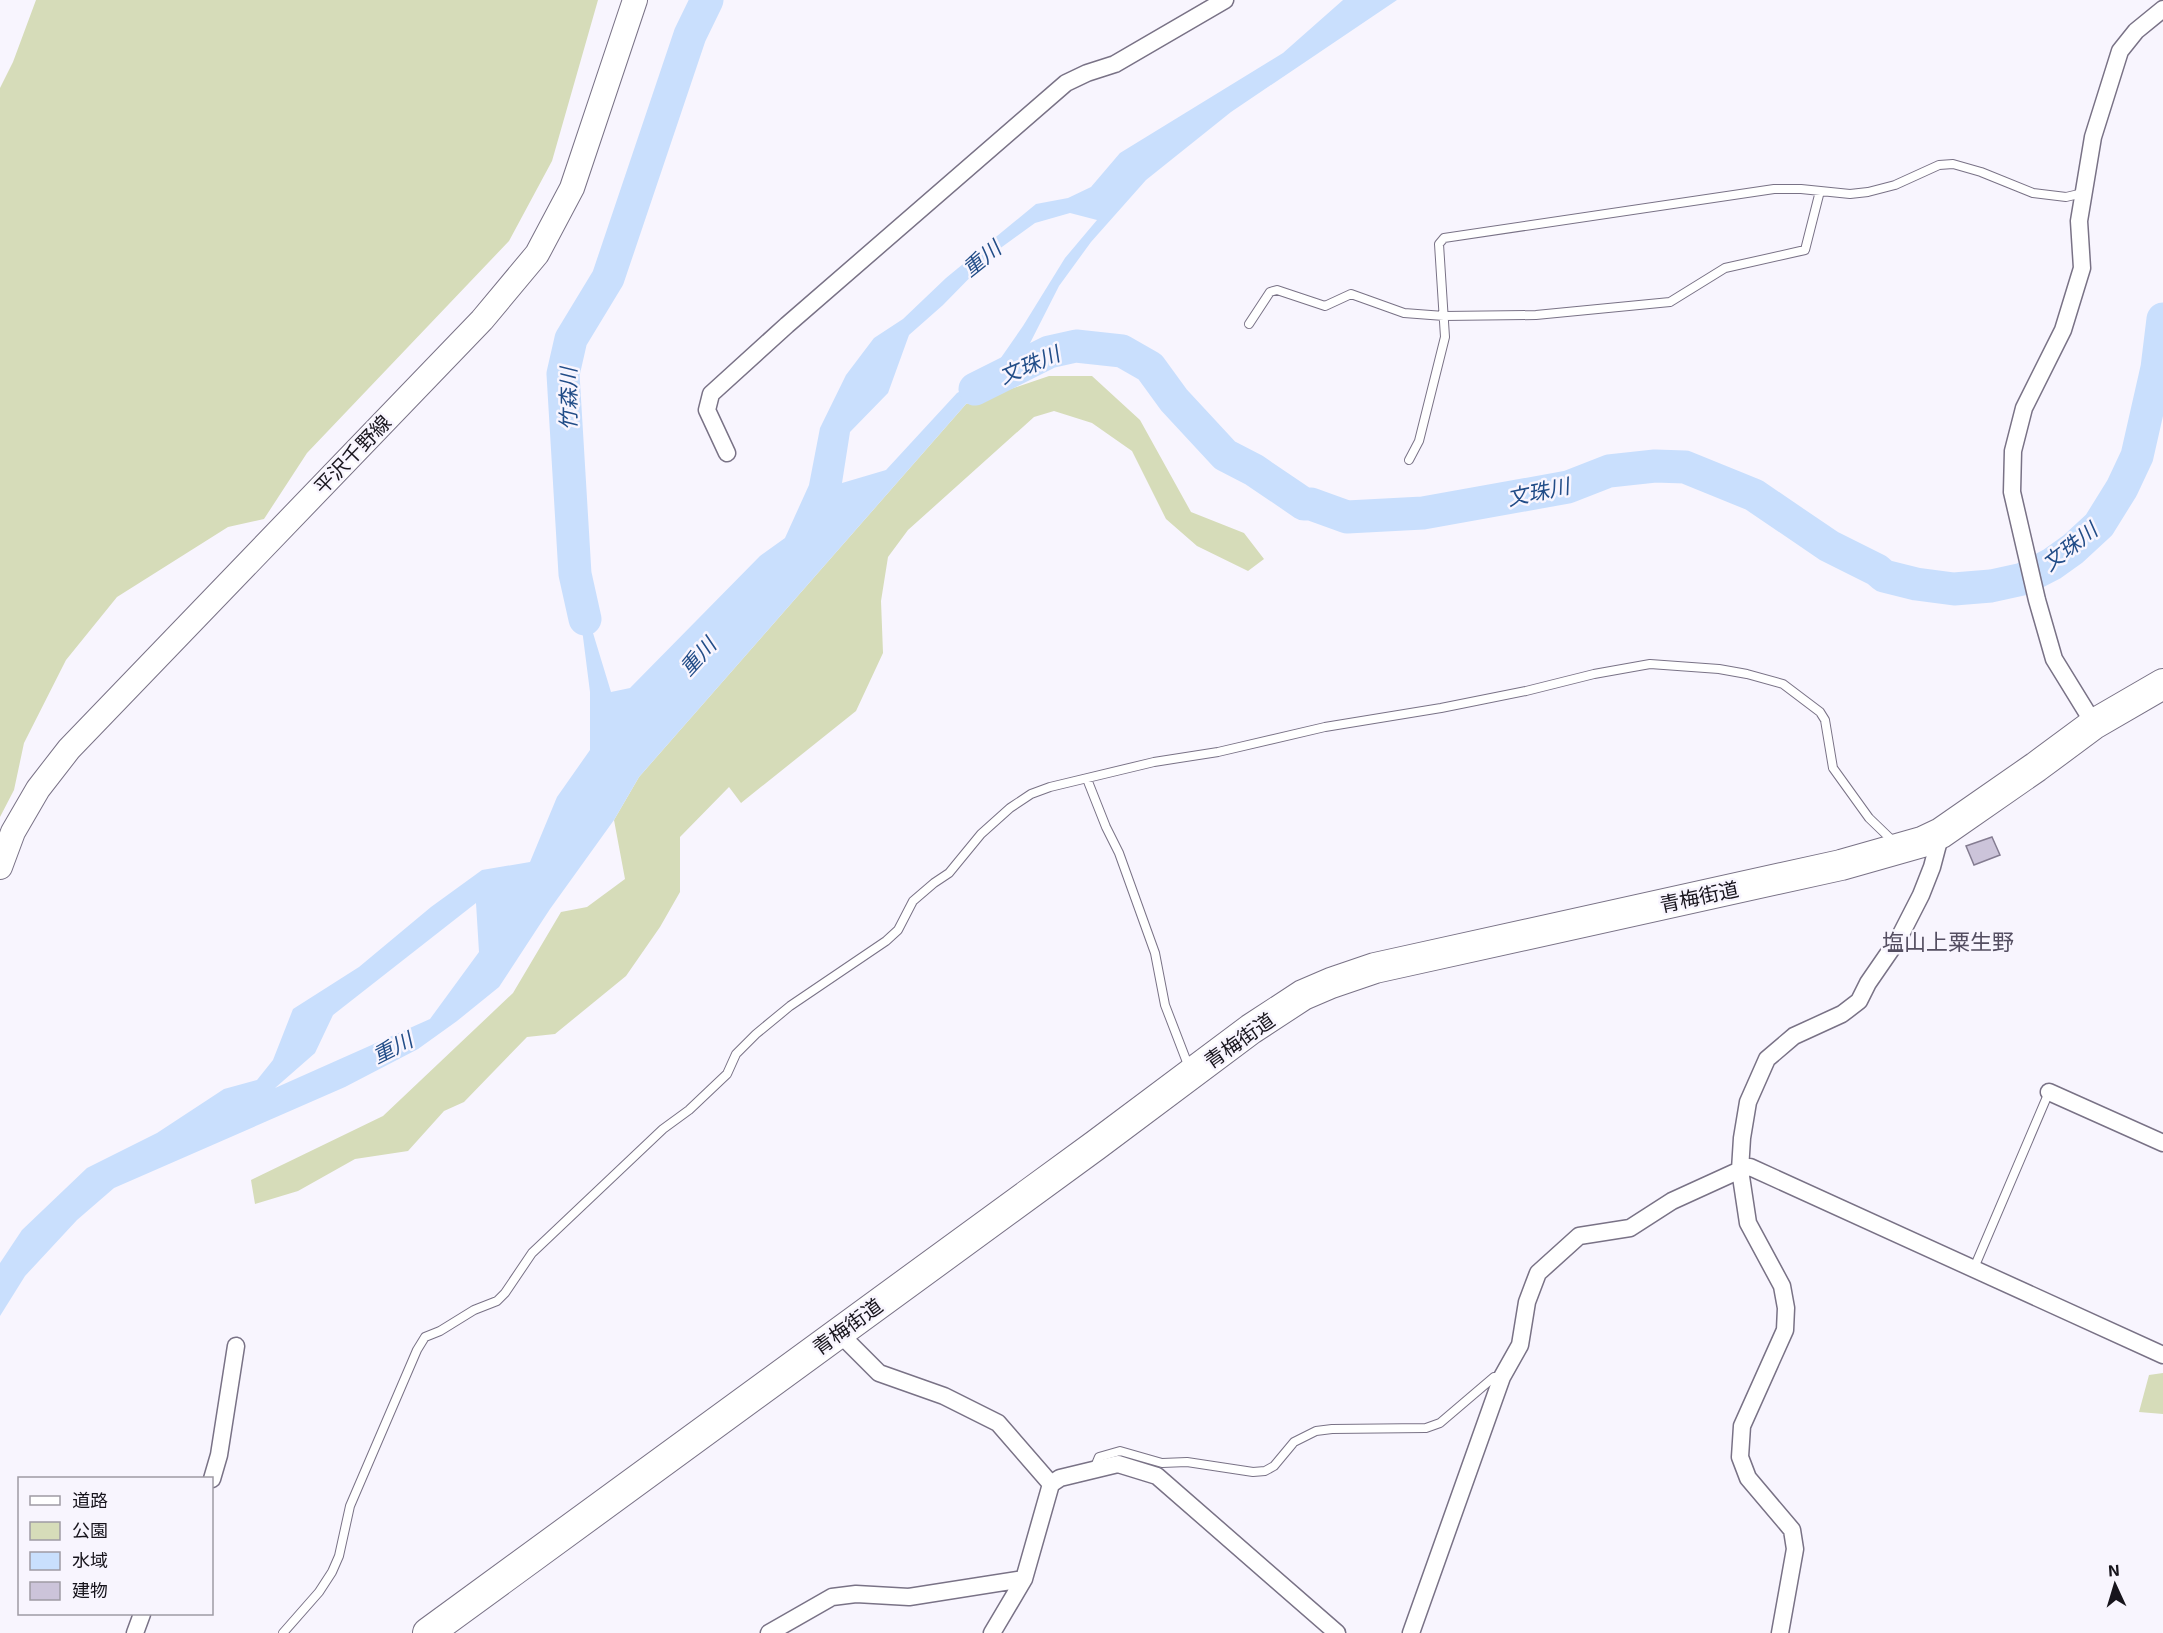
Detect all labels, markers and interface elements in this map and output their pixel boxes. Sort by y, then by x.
water label: 重川 [957,234,1007,281]
water label: 文珠川 [995,339,1065,388]
water label: 竹森川 [555,366,580,431]
street label: 平沢千野線 [309,410,395,498]
water label: 文珠川 [1505,472,1573,510]
water label: 文珠川 [2036,516,2103,575]
water label: 重川 [674,631,722,680]
street label: 青梅街道 [1657,876,1741,916]
district label: 塩山上粟生野 [1882,928,2014,954]
street label: 青梅街道 [1199,1007,1279,1073]
water label: 重川 [368,1025,418,1068]
street label: 青梅街道 [808,1293,886,1359]
legend [18,1477,213,1615]
text: 道路 [72,1489,108,1511]
text: 公園 [72,1519,108,1541]
text: 水域 [72,1549,108,1571]
north arrow [2085,1555,2145,1615]
text: N [2107,1560,2120,1579]
text: 建物 [72,1579,108,1601]

